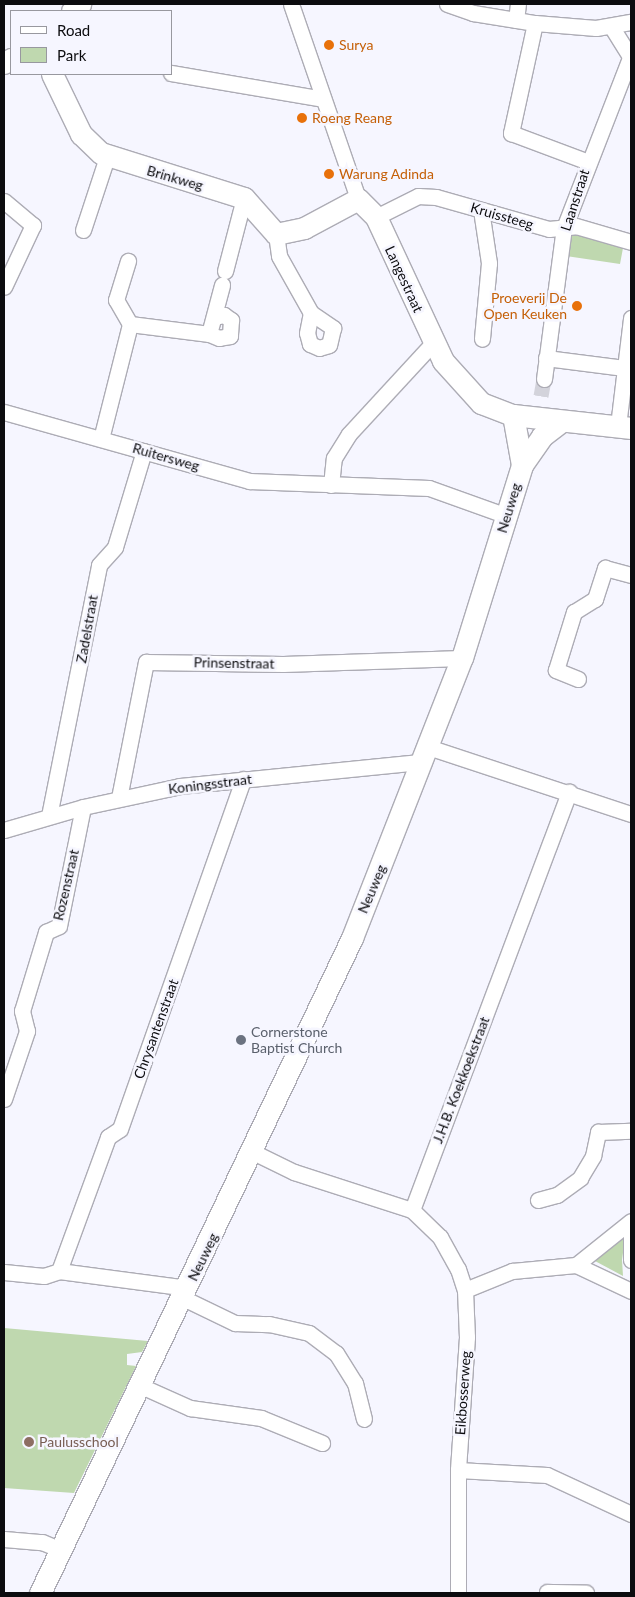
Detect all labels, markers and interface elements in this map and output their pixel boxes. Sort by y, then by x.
legend [10,10,172,75]
text: Road [57,21,90,39]
place label: Surya [339,37,373,53]
marker: Surya [323,39,335,51]
text: Park [57,46,86,64]
place label: Roeng Reang [312,110,392,126]
marker: Roeng Reang [296,112,308,124]
street label: Brinkweg [145,162,205,194]
place label: Warung Adinda [339,166,434,182]
street label: Laanstraat [557,167,593,233]
marker: Warung Adinda [323,168,335,180]
street label: Kruissteeg [469,199,535,233]
street label: Langestraat [381,243,427,315]
place label: Proeverij De Open Keuken [483,290,567,322]
marker: Proeverij De Open Keuken [571,300,583,312]
street label: Ruitersweg [131,439,201,475]
street label: Neuweg [493,481,525,535]
street label: Zadelstraat [73,594,101,664]
street label: Prinsenstraat [194,654,274,672]
street label: Koningsstraat [167,771,253,797]
street label: Rozenstraat [50,848,82,922]
street label: Neuweg [354,862,390,916]
street label: Chrysantenstraat [130,977,182,1081]
street label: J.H.B. Koekkoekstraat [429,1014,493,1146]
place label: Cornerstone Baptist Church [251,1024,342,1056]
marker: Cornerstone Baptist Church [235,1034,247,1046]
street label: Neuweg [184,1230,222,1284]
street label: Eikbosserweg [452,1350,474,1436]
place label: Paulusschool [39,1434,119,1450]
marker: Paulusschool [23,1436,35,1448]

